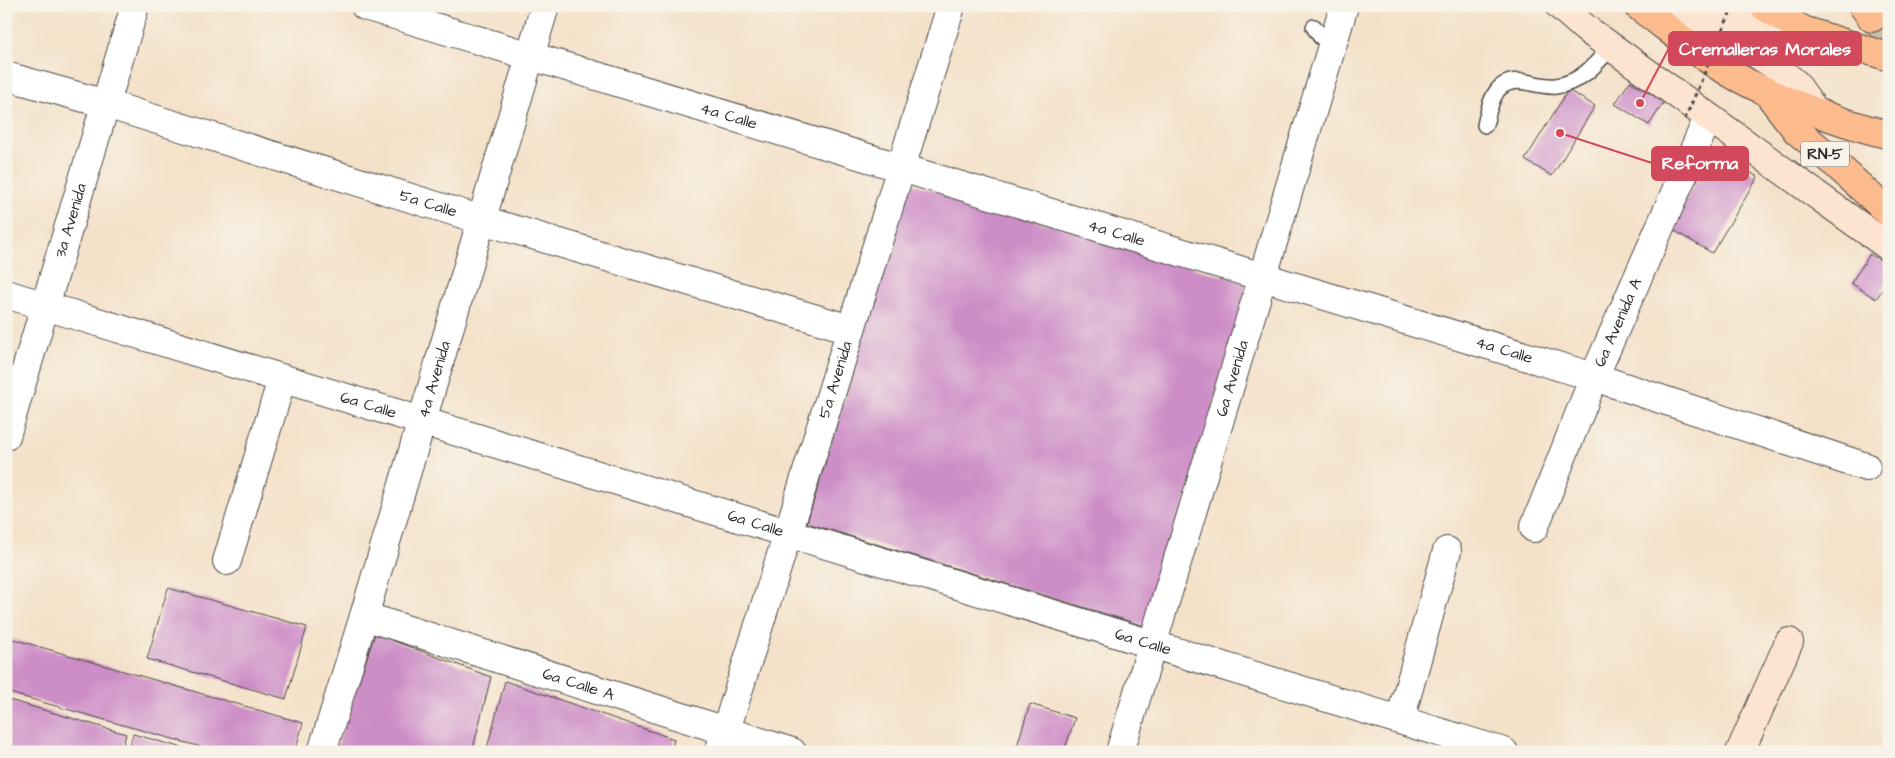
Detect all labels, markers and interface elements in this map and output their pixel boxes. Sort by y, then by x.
callout: Cremalleras Morales [1669,32,1861,65]
text: Cremalleras Morales [1679,37,1851,62]
street label: 4a Calle [698,97,760,135]
road number: RN-5 [1801,142,1849,166]
callout: Reforma [1652,147,1748,180]
text: Reforma [1662,151,1739,176]
street label: 3a Avenida [49,181,92,260]
street label: 5a Calle [397,184,460,223]
street label: 4a Calle [1085,214,1148,252]
street label: 6a Avenida A [1589,275,1647,371]
street label: 4a Calle [1473,331,1536,369]
street label: 4a Avenida [412,338,456,421]
street label: 5a Avenida [813,338,858,421]
street label: 6a Avenida [1210,338,1254,419]
street label: 6a Calle [338,386,400,424]
street label: 6a Calle [725,504,787,542]
street label: 6a Calle [1112,623,1174,661]
street label: 6a Calle A [540,662,617,706]

